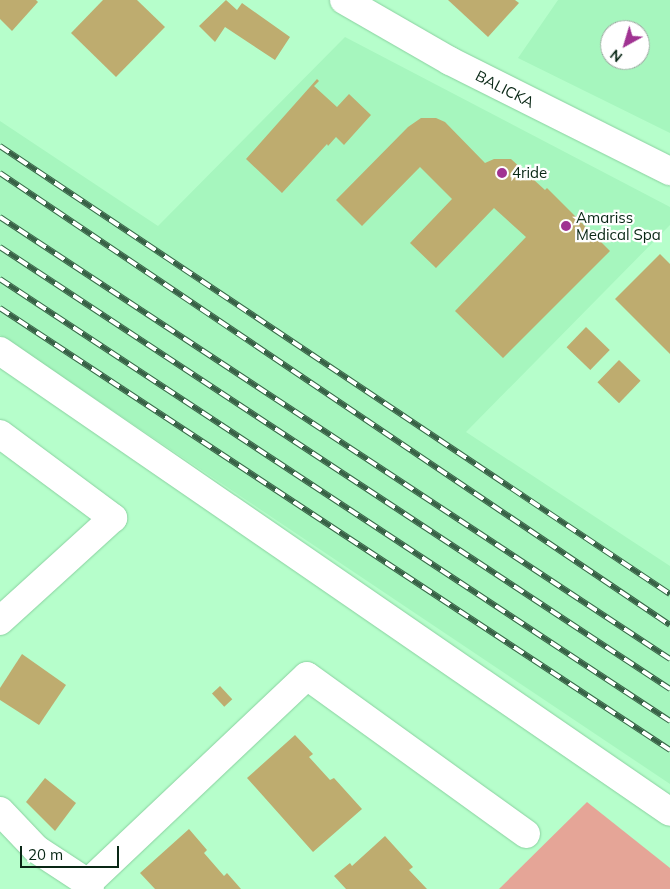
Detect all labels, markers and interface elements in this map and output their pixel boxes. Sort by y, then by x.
north arrow [600,20,650,70]
text: N [606,46,626,66]
street label: BALICKA [473,67,537,111]
place label: 4ride [512,164,547,182]
marker: 4ride [496,167,508,179]
place label: Amariss Medical Spa [576,208,661,243]
marker: Amariss Medical Spa [560,220,572,232]
scale bar [22,836,121,868]
text: 20 m [28,845,63,864]

